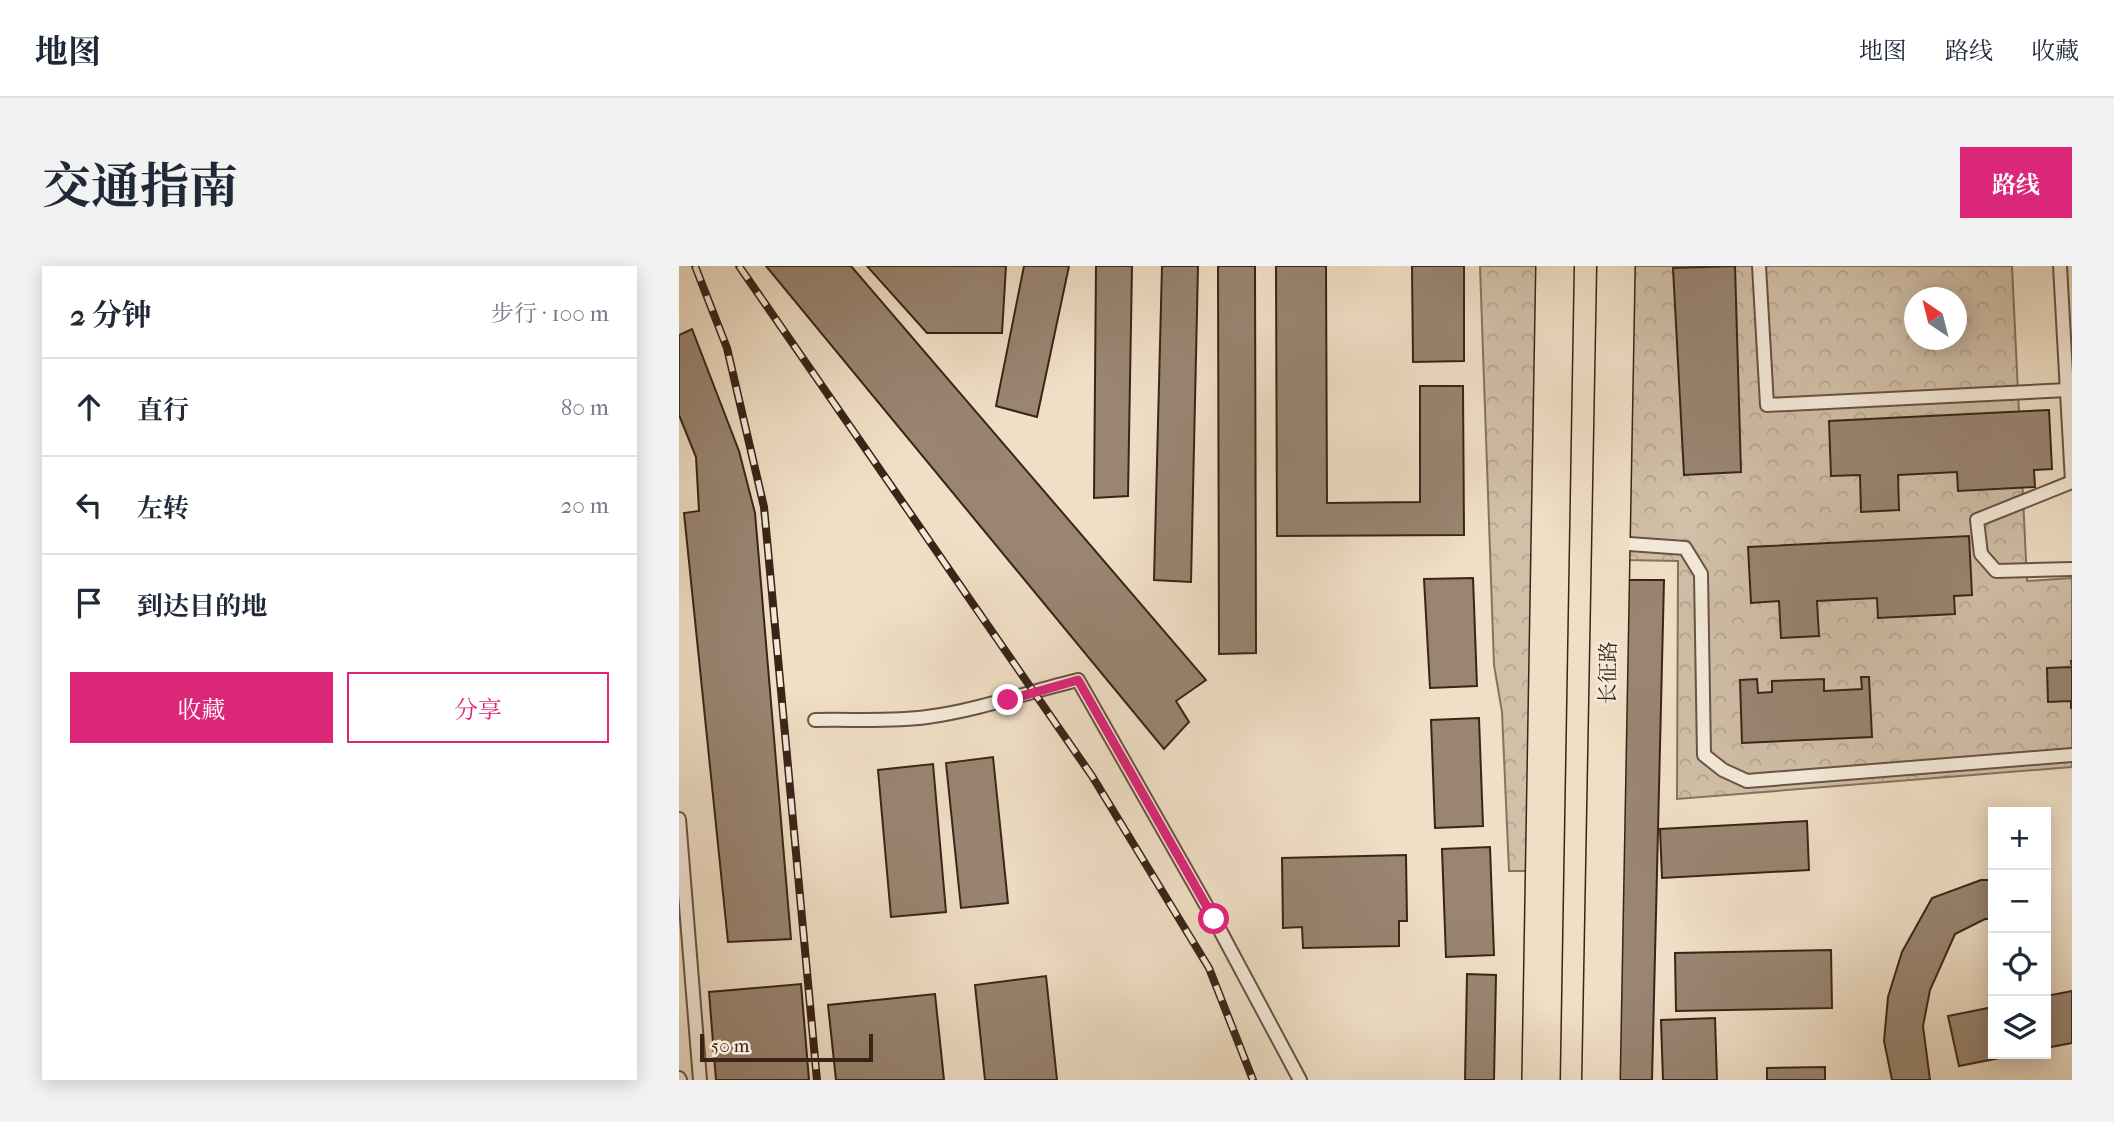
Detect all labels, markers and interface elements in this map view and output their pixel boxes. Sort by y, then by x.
text: 地图 [35,33,101,72]
text: 地图 [1859,37,1907,65]
text: 路线 [1945,37,1993,65]
text: 收藏 [2031,37,2079,65]
button: 路线 [1960,147,2072,218]
text: 交通指南 [42,158,238,216]
north arrow [1904,287,1967,350]
text: 2 分钟 [70,298,152,333]
text: 步行 · 100 m [491,300,609,327]
icon: ahead [70,388,108,426]
text: 80 m [561,394,609,421]
text: 直行 [137,395,189,426]
icon: left [70,486,108,524]
text: 20 m [560,492,609,519]
text: 左转 [137,493,189,524]
icon: arrive [70,584,108,622]
text: 到达目的地 [137,591,267,622]
street label: 长征路 [1595,641,1621,705]
button: 收藏 [70,672,333,743]
button: 分享 [347,672,609,743]
route end [992,684,1023,715]
map controls [1988,807,2051,1059]
button: + [1988,807,2051,870]
button: − [1988,870,2051,933]
route start [1198,903,1229,934]
button: locate [1988,933,2051,996]
button: layers [1988,996,2051,1059]
scale bar [700,1031,873,1063]
text: 50 m [711,1035,750,1057]

